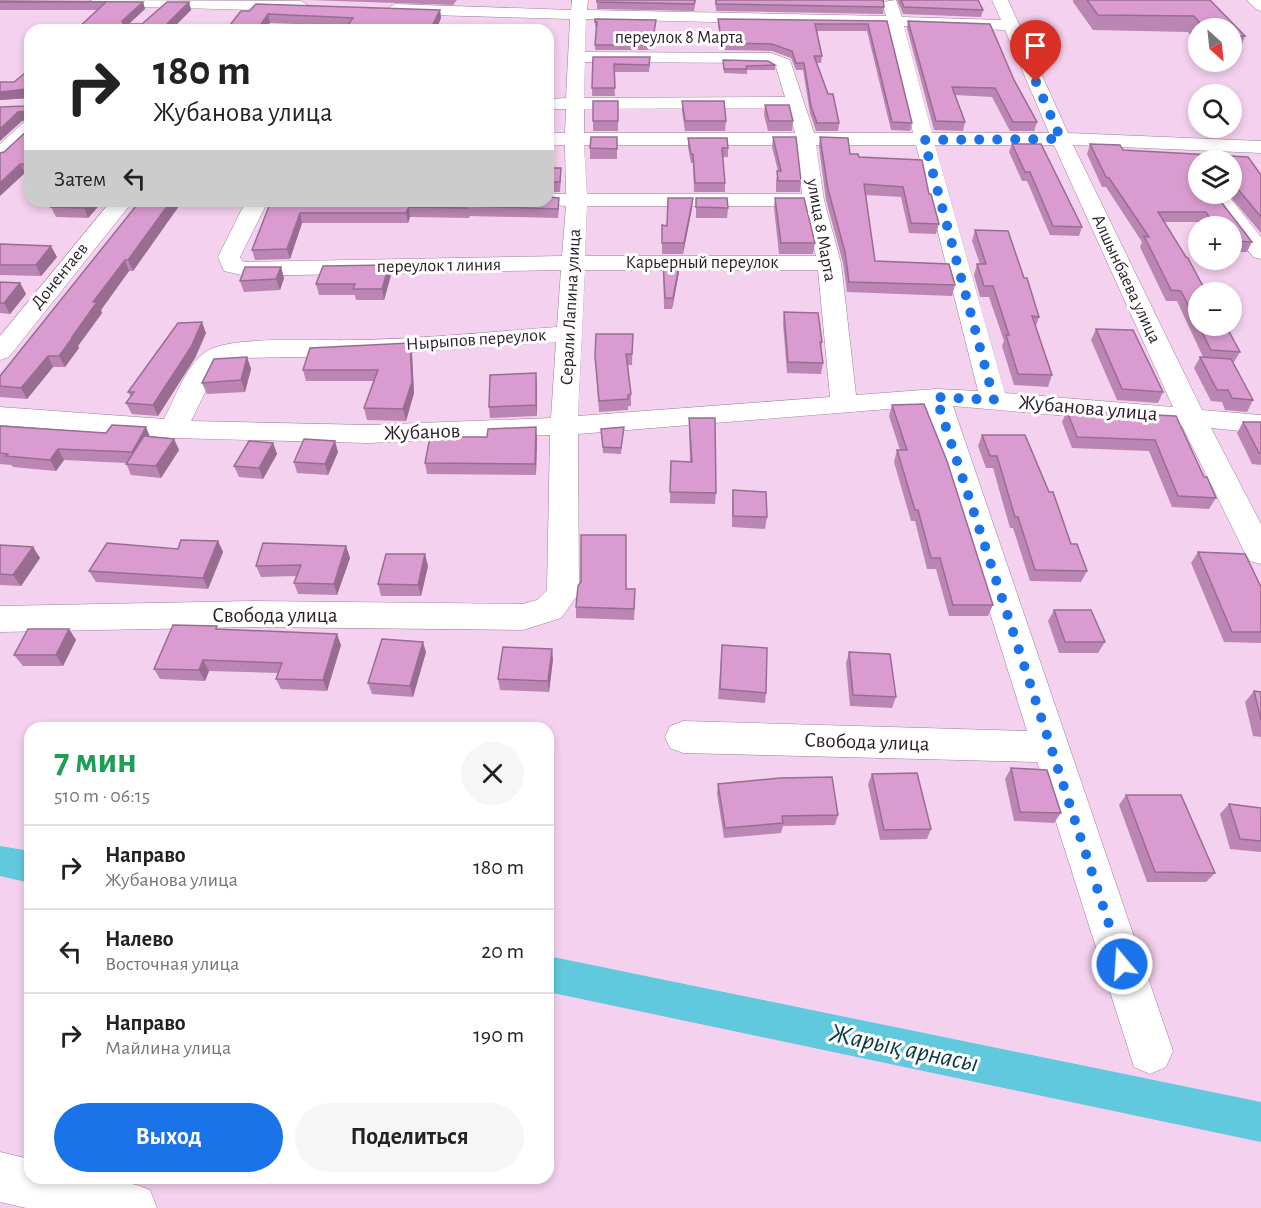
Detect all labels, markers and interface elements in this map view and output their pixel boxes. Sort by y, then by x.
north arrow [1188,18,1242,72]
map controls [1188,18,1242,336]
pin [1010,20,1061,82]
street label: переулок 8 Марта [615,29,743,47]
icon: arrive [1019,29,1052,62]
icon: right [54,48,132,126]
text: 180 m [153,50,251,92]
button: search [1188,84,1242,138]
text: Жубанова улица [153,99,333,126]
button: layers [1188,150,1242,204]
icon: left [118,162,151,195]
text: Затем [54,168,106,190]
street label: улица 8 Марта [803,176,839,283]
street label: Алшынбаева улица [1088,212,1165,346]
button: + [1188,216,1242,270]
street label: Серали Лапина улица [558,228,584,386]
street label: Донентаев [28,240,92,312]
street label: Карьерный переулок [626,254,779,272]
street label: переулок 1 линия [377,256,501,276]
button: − [1188,282,1242,336]
street label: Нырыпов переулок [405,326,547,354]
street label: Жубанова улица [1018,391,1159,425]
street label: Жубанов [383,420,461,444]
street label: Свобода улица [212,605,338,626]
street label: Свобода улица [804,729,930,755]
button: close [461,742,524,805]
text: 7 мин [54,743,137,779]
text: 510 m · 06:15 [54,786,150,806]
text: Направо [105,844,186,866]
icon: right [54,851,87,884]
text: 180 m [473,856,524,878]
text: Жубанова улица [105,870,238,890]
text: Налево [105,928,174,950]
position arrow [1090,932,1154,996]
icon: left [54,935,87,968]
text: 20 m [481,940,524,962]
text: Восточная улица [105,954,239,974]
text: Направо [105,1012,186,1034]
icon: right [54,1019,87,1052]
water label: Жарық арнасы [827,1019,981,1078]
text: 190 m [473,1024,524,1046]
text: Майлина улица [105,1038,231,1058]
button: Выход [54,1103,283,1172]
button: Поделиться [295,1103,524,1172]

